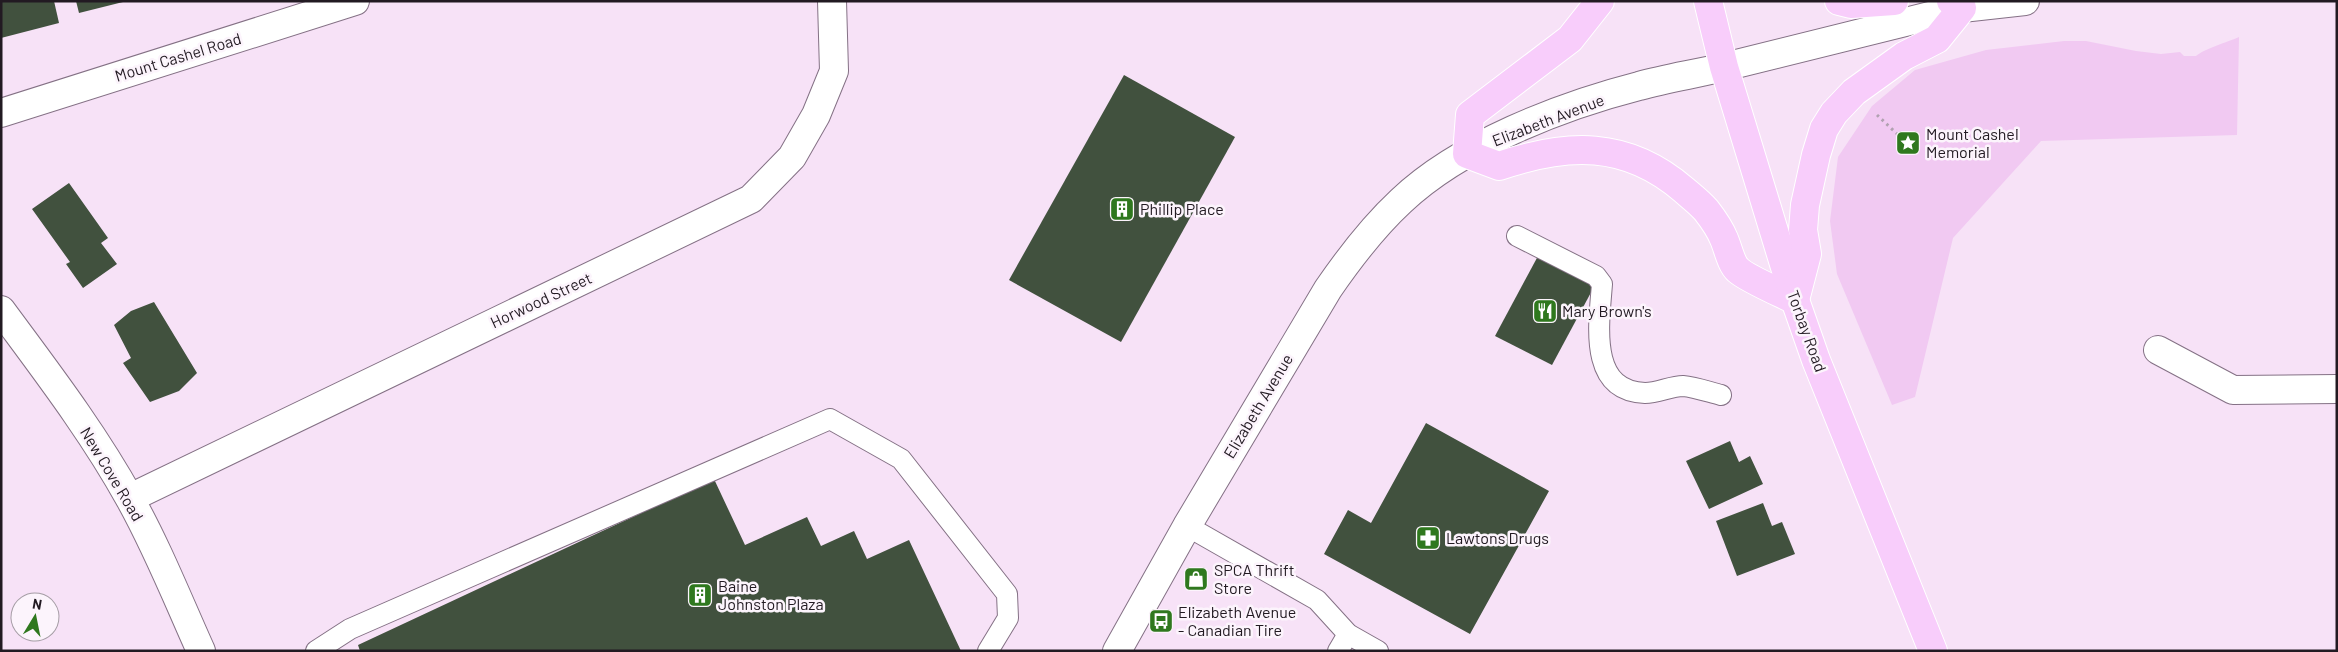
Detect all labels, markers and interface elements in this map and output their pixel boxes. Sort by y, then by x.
street label: Mount Cashel Road [112,28,243,85]
street label: Elizabeth Avenue [1489,89,1606,150]
place label: Mount Cashel Memorial [1926,124,2019,161]
place icon: Mount Cashel Memorial [1895,130,1921,156]
building icon: Phillip Place [1109,196,1135,222]
place label: Phillip Place [1140,199,1224,218]
street label: Horwood Street [487,268,595,331]
street label: Torbay Road [1784,288,1831,374]
restaurant icon: Mary Brown's [1532,298,1558,324]
place label: Mary Brown's [1562,301,1652,320]
street label: Elizabeth Avenue [1219,350,1296,461]
street label: New Cove Road [77,423,148,524]
pharmacy icon: Lawtons Drugs [1415,525,1441,551]
place label: Lawtons Drugs [1446,528,1549,547]
place label: SPCA Thrift Store [1214,560,1295,597]
shop icon: SPCA Thrift Store [1183,566,1209,592]
place label: Baine Johnston Plaza [718,576,824,613]
building icon: Baine Johnston Plaza [687,582,713,608]
north arrow [10,592,60,642]
text: N [31,595,43,613]
place label: Elizabeth Avenue - Canadian Tire [1178,602,1296,639]
bus stop icon: Elizabeth Avenue - Canadian Tire [1148,608,1174,634]

